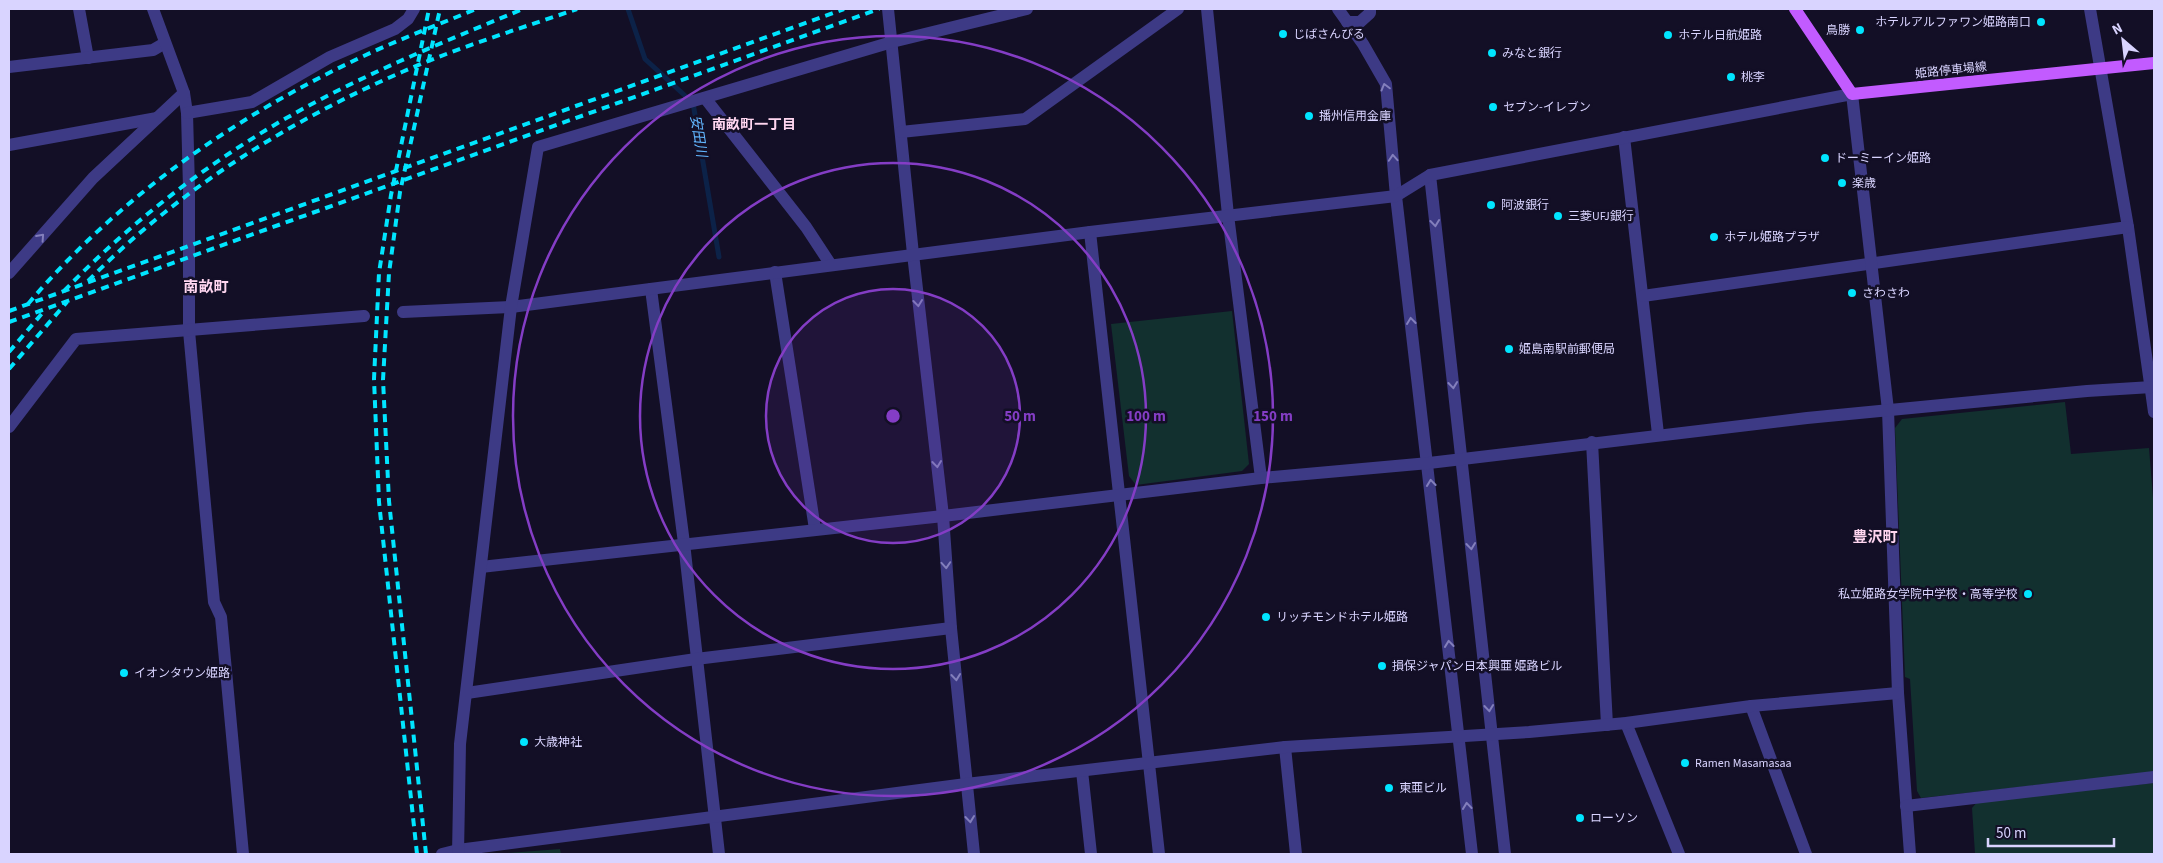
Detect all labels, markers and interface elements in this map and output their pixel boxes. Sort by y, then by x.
place label: ホテルアルファワン姫路南口 [1875,14,2031,31]
north arrow [2098,15,2148,65]
marker: ホテルアルファワン姫路南口 [2035,16,2047,28]
text: N [2109,18,2126,40]
place label: 鳥勝 [1826,22,1850,39]
marker: 鳥勝 [1854,24,1866,36]
place label: じばさんびる [1293,26,1365,43]
place label: ホテル日航姫路 [1678,27,1762,44]
marker: じばさんびる [1277,28,1289,40]
marker: ホテル日航姫路 [1662,29,1674,41]
place label: みなと銀行 [1502,45,1562,62]
marker: みなと銀行 [1486,47,1498,59]
street label: 姫路停車場線 [1914,58,1988,83]
place label: 桃李 [1741,69,1765,86]
marker: 桃李 [1725,71,1737,83]
one-way arrow [1381,84,1391,92]
place label: セブン-イレブン [1503,99,1591,116]
marker: セブン-イレブン [1487,101,1499,113]
place label: 播州信用金庫 [1319,108,1391,125]
marker: 播州信用金庫 [1303,110,1315,122]
water label: 安田川 [685,114,711,160]
district label: 南畝町一丁目 [712,115,796,135]
place label: ドーミーイン姫路 [1835,150,1931,167]
marker: ドーミーイン姫路 [1819,152,1831,164]
one-way arrow [1388,154,1399,162]
place label: 楽歳 [1852,175,1876,192]
marker: 楽歳 [1836,177,1848,189]
place label: 阿波銀行 [1501,197,1549,214]
marker: 阿波銀行 [1485,199,1497,211]
place label: 三菱UFJ銀行 [1568,208,1634,225]
marker: 三菱UFJ銀行 [1552,210,1564,222]
one-way arrow [1429,219,1440,227]
place label: ホテル姫路プラザ [1724,229,1820,246]
marker: ホテル姫路プラザ [1708,231,1720,243]
one-way arrow [35,233,44,242]
district label: 南畝町 [183,277,229,298]
place label: さわさわ [1862,285,1910,302]
marker: さわさわ [1846,287,1858,299]
one-way arrow [912,299,923,307]
one-way arrow [1406,317,1417,325]
place label: 姫島南駅前郵便局 [1519,341,1615,358]
marker: 姫島南駅前郵便局 [1503,343,1515,355]
one-way arrow [1447,381,1458,389]
text: 50 m [1004,406,1036,427]
text: 100 m [1126,406,1166,427]
text: 150 m [1253,406,1293,427]
centre of rings [884,407,902,425]
one-way arrow [931,460,942,468]
one-way arrow [1426,478,1437,486]
district label: 豊沢町 [1852,527,1898,548]
one-way arrow [1465,542,1476,550]
one-way arrow [941,561,952,569]
place label: 私立姫路女学院中学校・高等学校 [1838,586,2018,603]
marker: 私立姫路女学院中学校・高等学校 [2022,588,2034,600]
place label: リッチモンドホテル姫路 [1276,609,1408,626]
marker: リッチモンドホテル姫路 [1260,611,1272,623]
one-way arrow [1444,640,1455,648]
place label: 損保ジャパン日本興亜 姫路ビル [1392,658,1562,675]
marker: 損保ジャパン日本興亜 姫路ビル [1376,660,1388,672]
place label: イオンタウン姫路 [134,665,230,682]
marker: イオンタウン姫路 [118,667,130,679]
one-way arrow [950,673,961,681]
one-way arrow [1483,704,1494,712]
place label: 大歳神社 [534,734,582,751]
marker: 大歳神社 [518,736,530,748]
place label: Ramen Masamasaa [1695,755,1792,772]
marker: Ramen Masamasaa [1679,757,1691,769]
place label: 東亜ビル [1399,780,1447,797]
marker: 東亜ビル [1383,782,1395,794]
one-way arrow [1462,801,1473,809]
place label: ローソン [1590,810,1638,827]
marker: ローソン [1574,812,1586,824]
one-way arrow [964,816,975,824]
scale bar [1988,816,2114,848]
text: 50 m [1996,823,2026,844]

